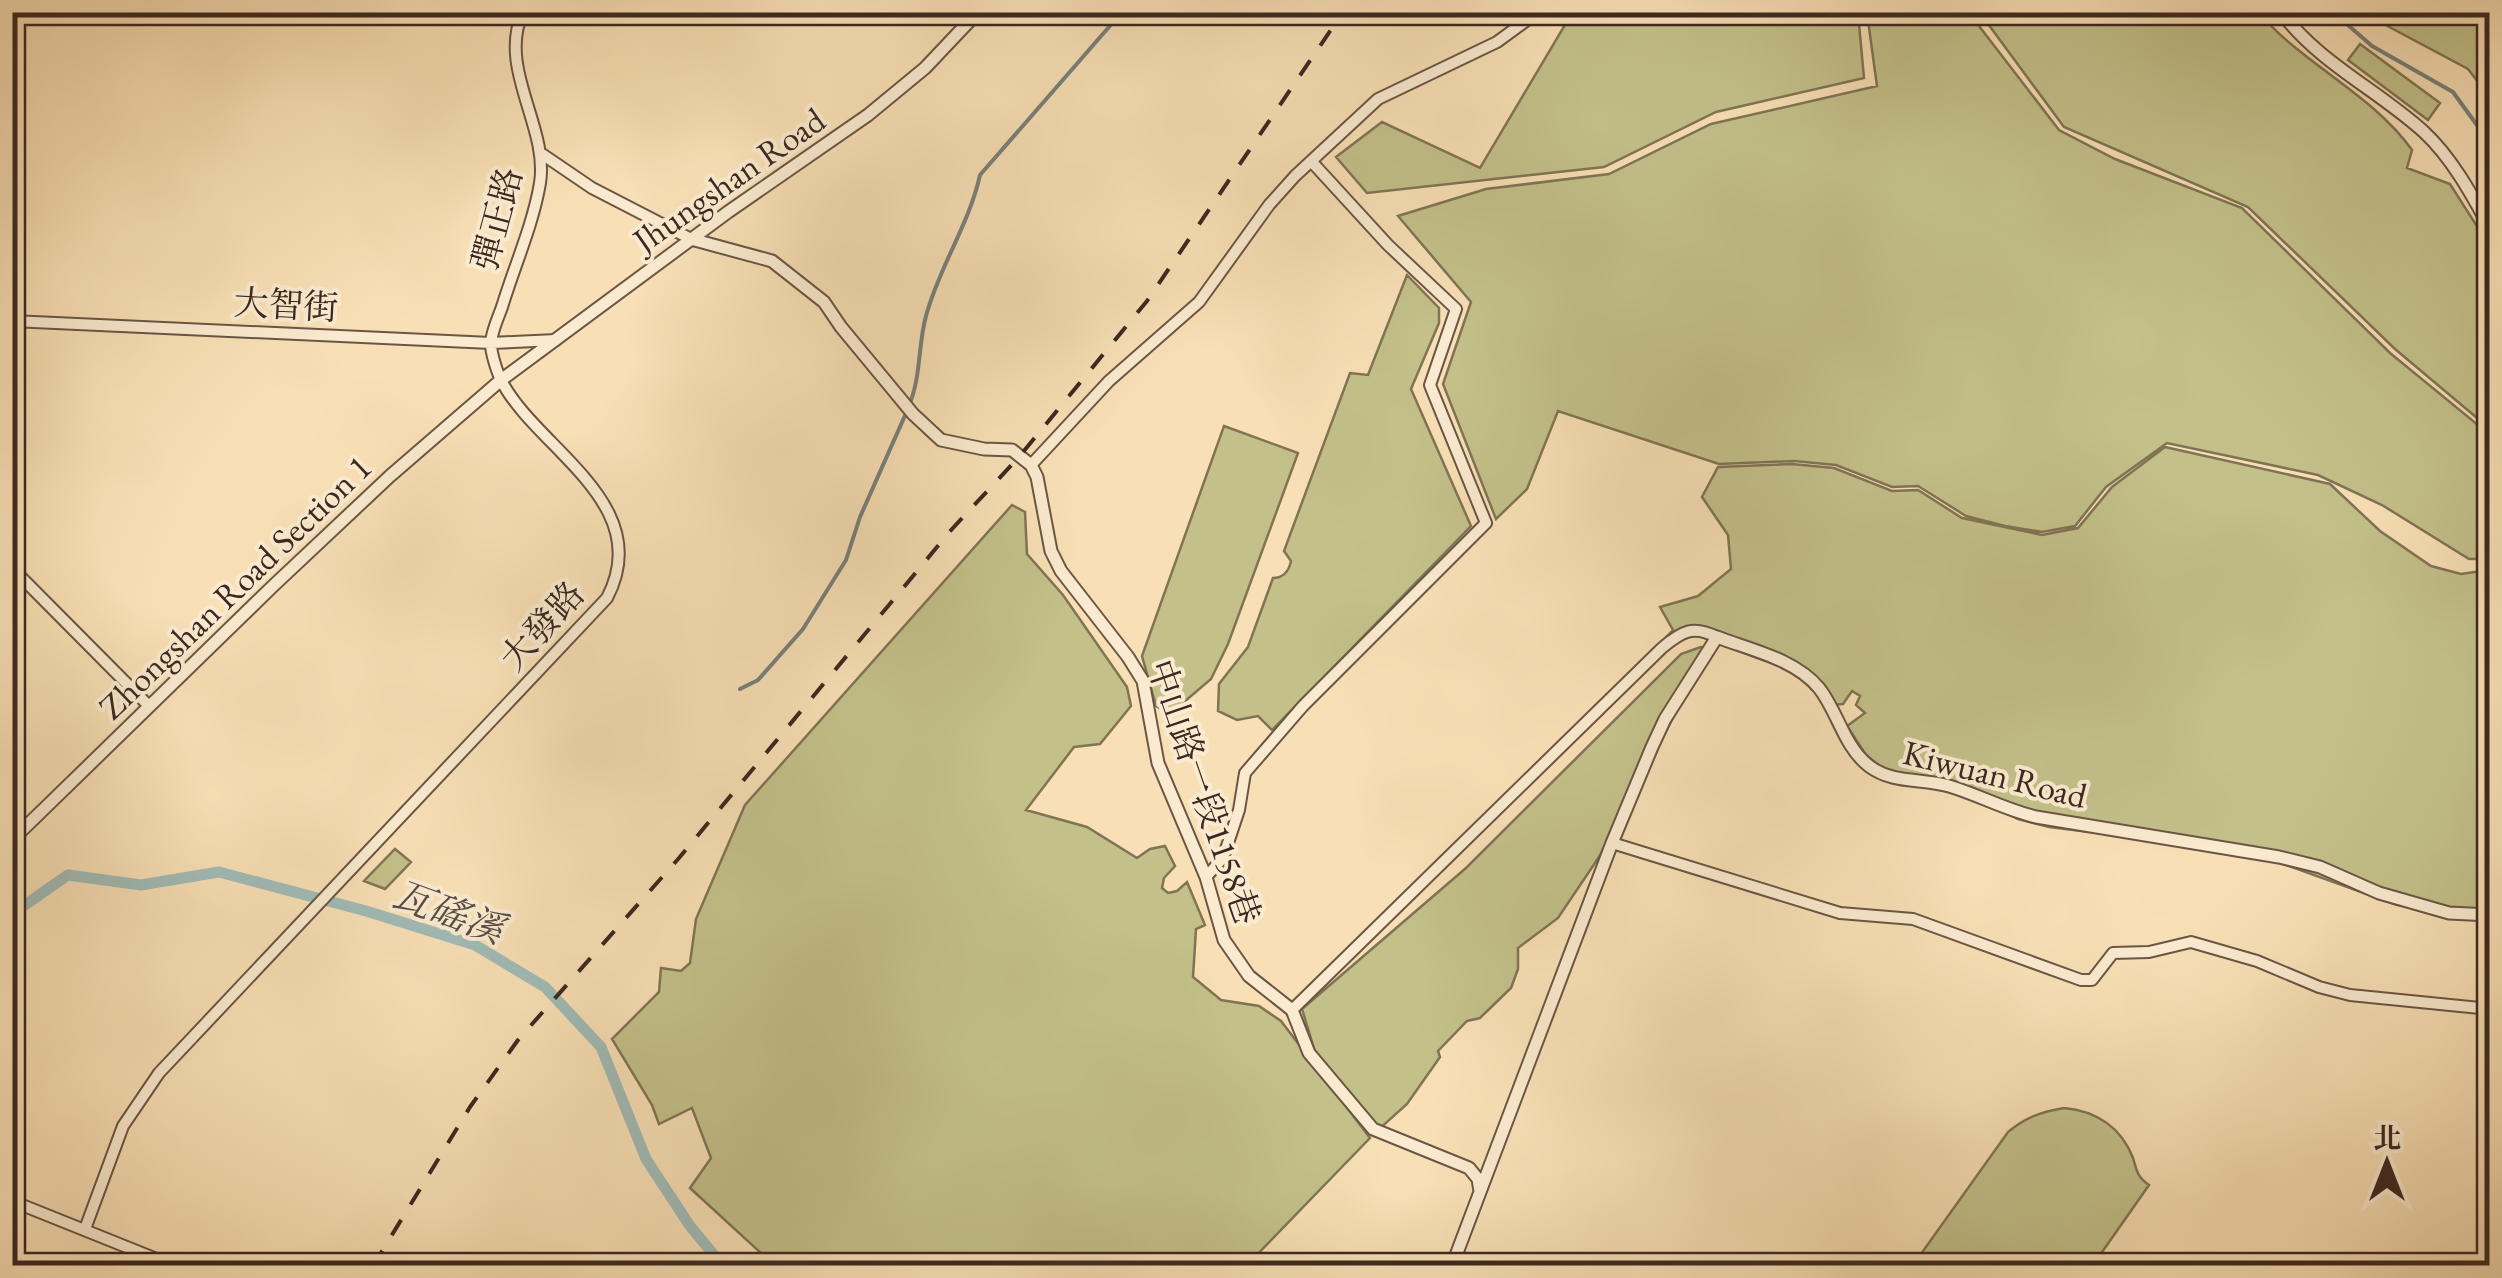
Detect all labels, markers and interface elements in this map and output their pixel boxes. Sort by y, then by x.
street label: Jhungshan Road [622,97,834,264]
street label: 彈正路 [461,162,532,275]
street label: 大智街 [232,279,340,330]
street label: Zhongshan Road Section 1 [89,445,381,729]
street label: 大發路 [490,572,593,680]
street label: 中山路一段1158巷 [1138,653,1271,930]
street label: Kiwuan Road [1899,729,2092,818]
water label: 瓦磘溪 [387,869,515,955]
north arrow [2337,1113,2437,1213]
text: 北 [2373,1120,2401,1156]

